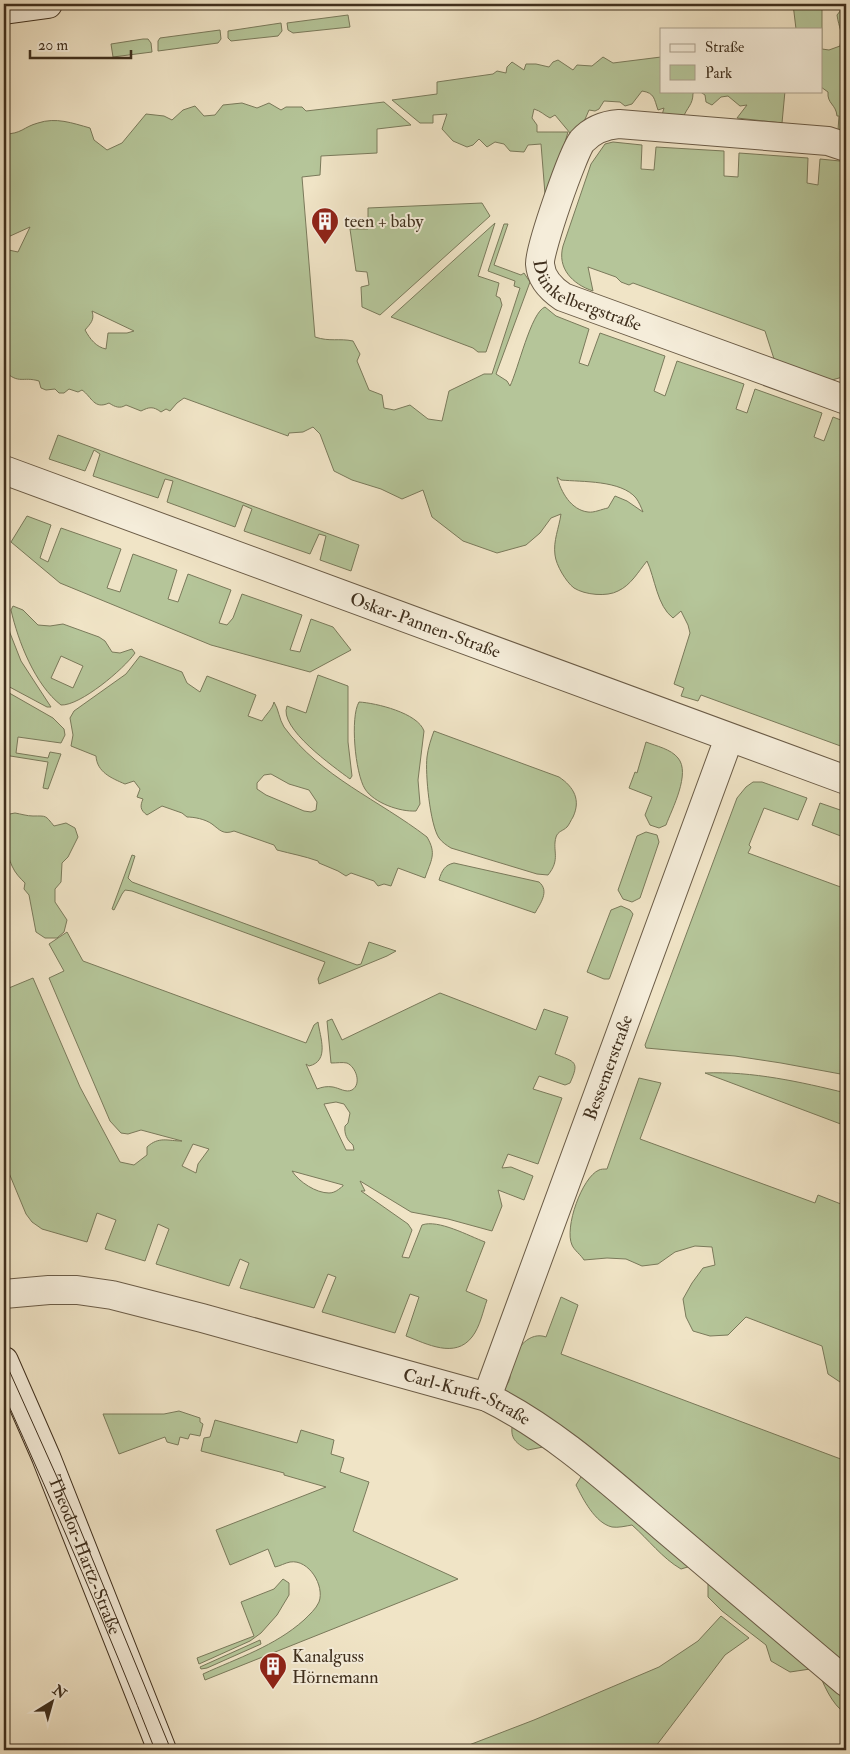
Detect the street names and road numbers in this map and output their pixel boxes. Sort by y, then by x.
street label: Dünkelbergstraße [528,258,645,336]
street label: Oskar-Pannen-Straße [347,587,504,664]
street label: Bessemerstraße [578,1011,638,1123]
street label: Carl-Kruft-Straße [401,1363,535,1431]
street label: Theodor-Hartz-Straße [43,1472,127,1638]

